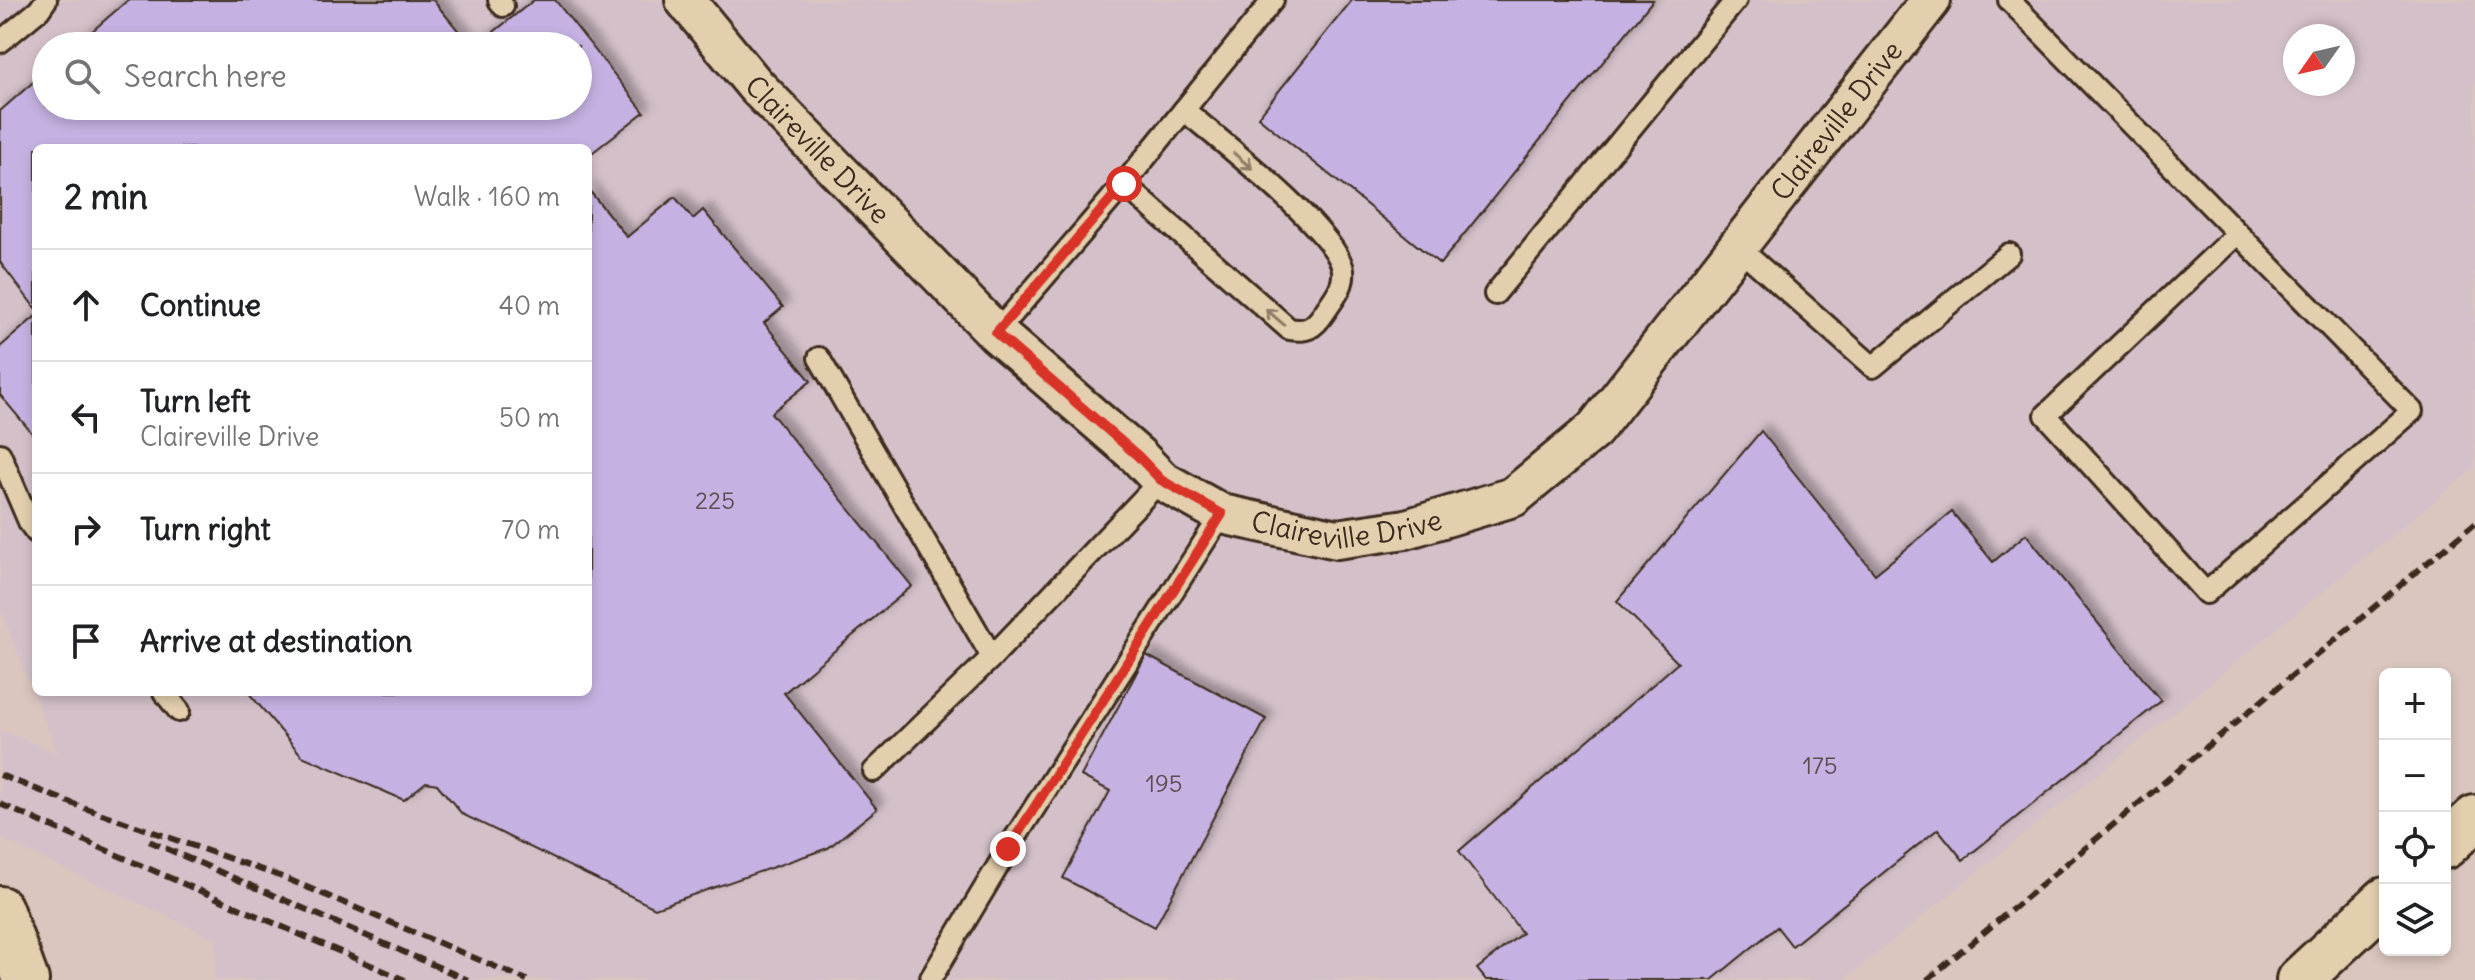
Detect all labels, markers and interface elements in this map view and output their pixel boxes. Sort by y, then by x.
north arrow [2283,24,2355,96]
search box [32,32,592,120]
street label: Claireville Drive [1763,34,1910,208]
icon: search [60,54,104,98]
text: Search here [124,57,287,95]
street label: Claireville Drive [737,68,898,231]
one-way arrow [1232,152,1253,170]
route start [1106,166,1142,202]
text: 2 min [64,175,148,218]
text: Walk · 160 m [414,180,560,213]
icon: ahead [64,283,108,327]
text: Continue [140,286,261,324]
text: 40 m [499,289,560,322]
one-way arrow [1266,308,1286,326]
text: Turn left [140,382,251,420]
icon: left [64,395,108,439]
text: 50 m [499,401,560,434]
text: Claireville Drive [140,420,319,453]
house number: 225 [695,485,735,515]
street label: Claireville Drive [1248,501,1446,557]
icon: right [64,507,108,551]
text: Turn right [140,510,271,548]
text: 70 m [501,513,560,546]
icon: arrive [64,619,108,663]
text: Arrive at destination [140,622,412,660]
map controls [2379,668,2451,956]
button: + [2379,668,2451,740]
button: − [2379,740,2451,812]
house number: 175 [1802,750,1838,780]
house number: 195 [1145,768,1183,798]
button: locate [2379,812,2451,884]
route end [990,831,1026,867]
button: layers [2379,884,2451,956]

